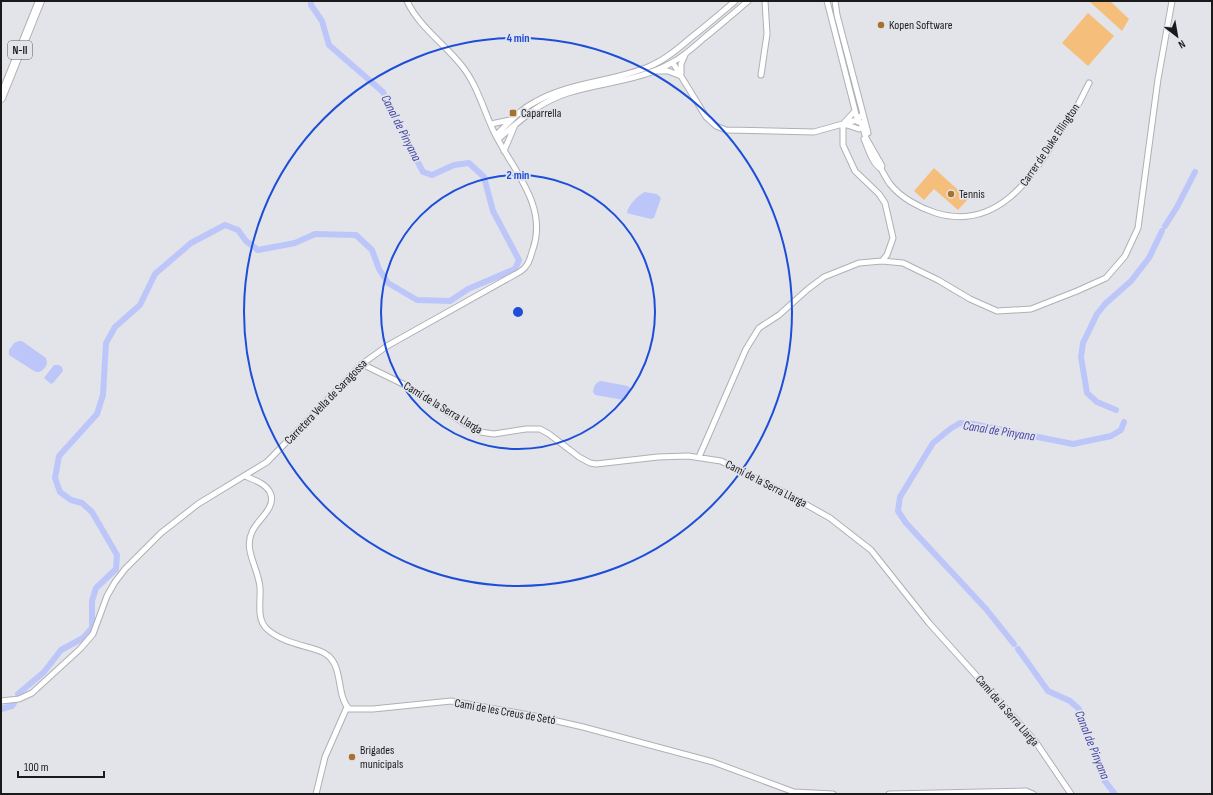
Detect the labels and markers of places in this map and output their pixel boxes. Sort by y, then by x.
place label: Kopen Software [889,18,953,33]
marker: Kopen Software [876,20,886,30]
place label: Caparrella [521,106,562,121]
marker: Caparrella [508,108,518,118]
place label: Tennis [959,187,985,202]
marker: Tennis [946,189,956,199]
centre of rings [511,305,525,319]
place label: Brigades municipals [360,743,403,772]
marker: Brigades municipals [347,752,357,762]

